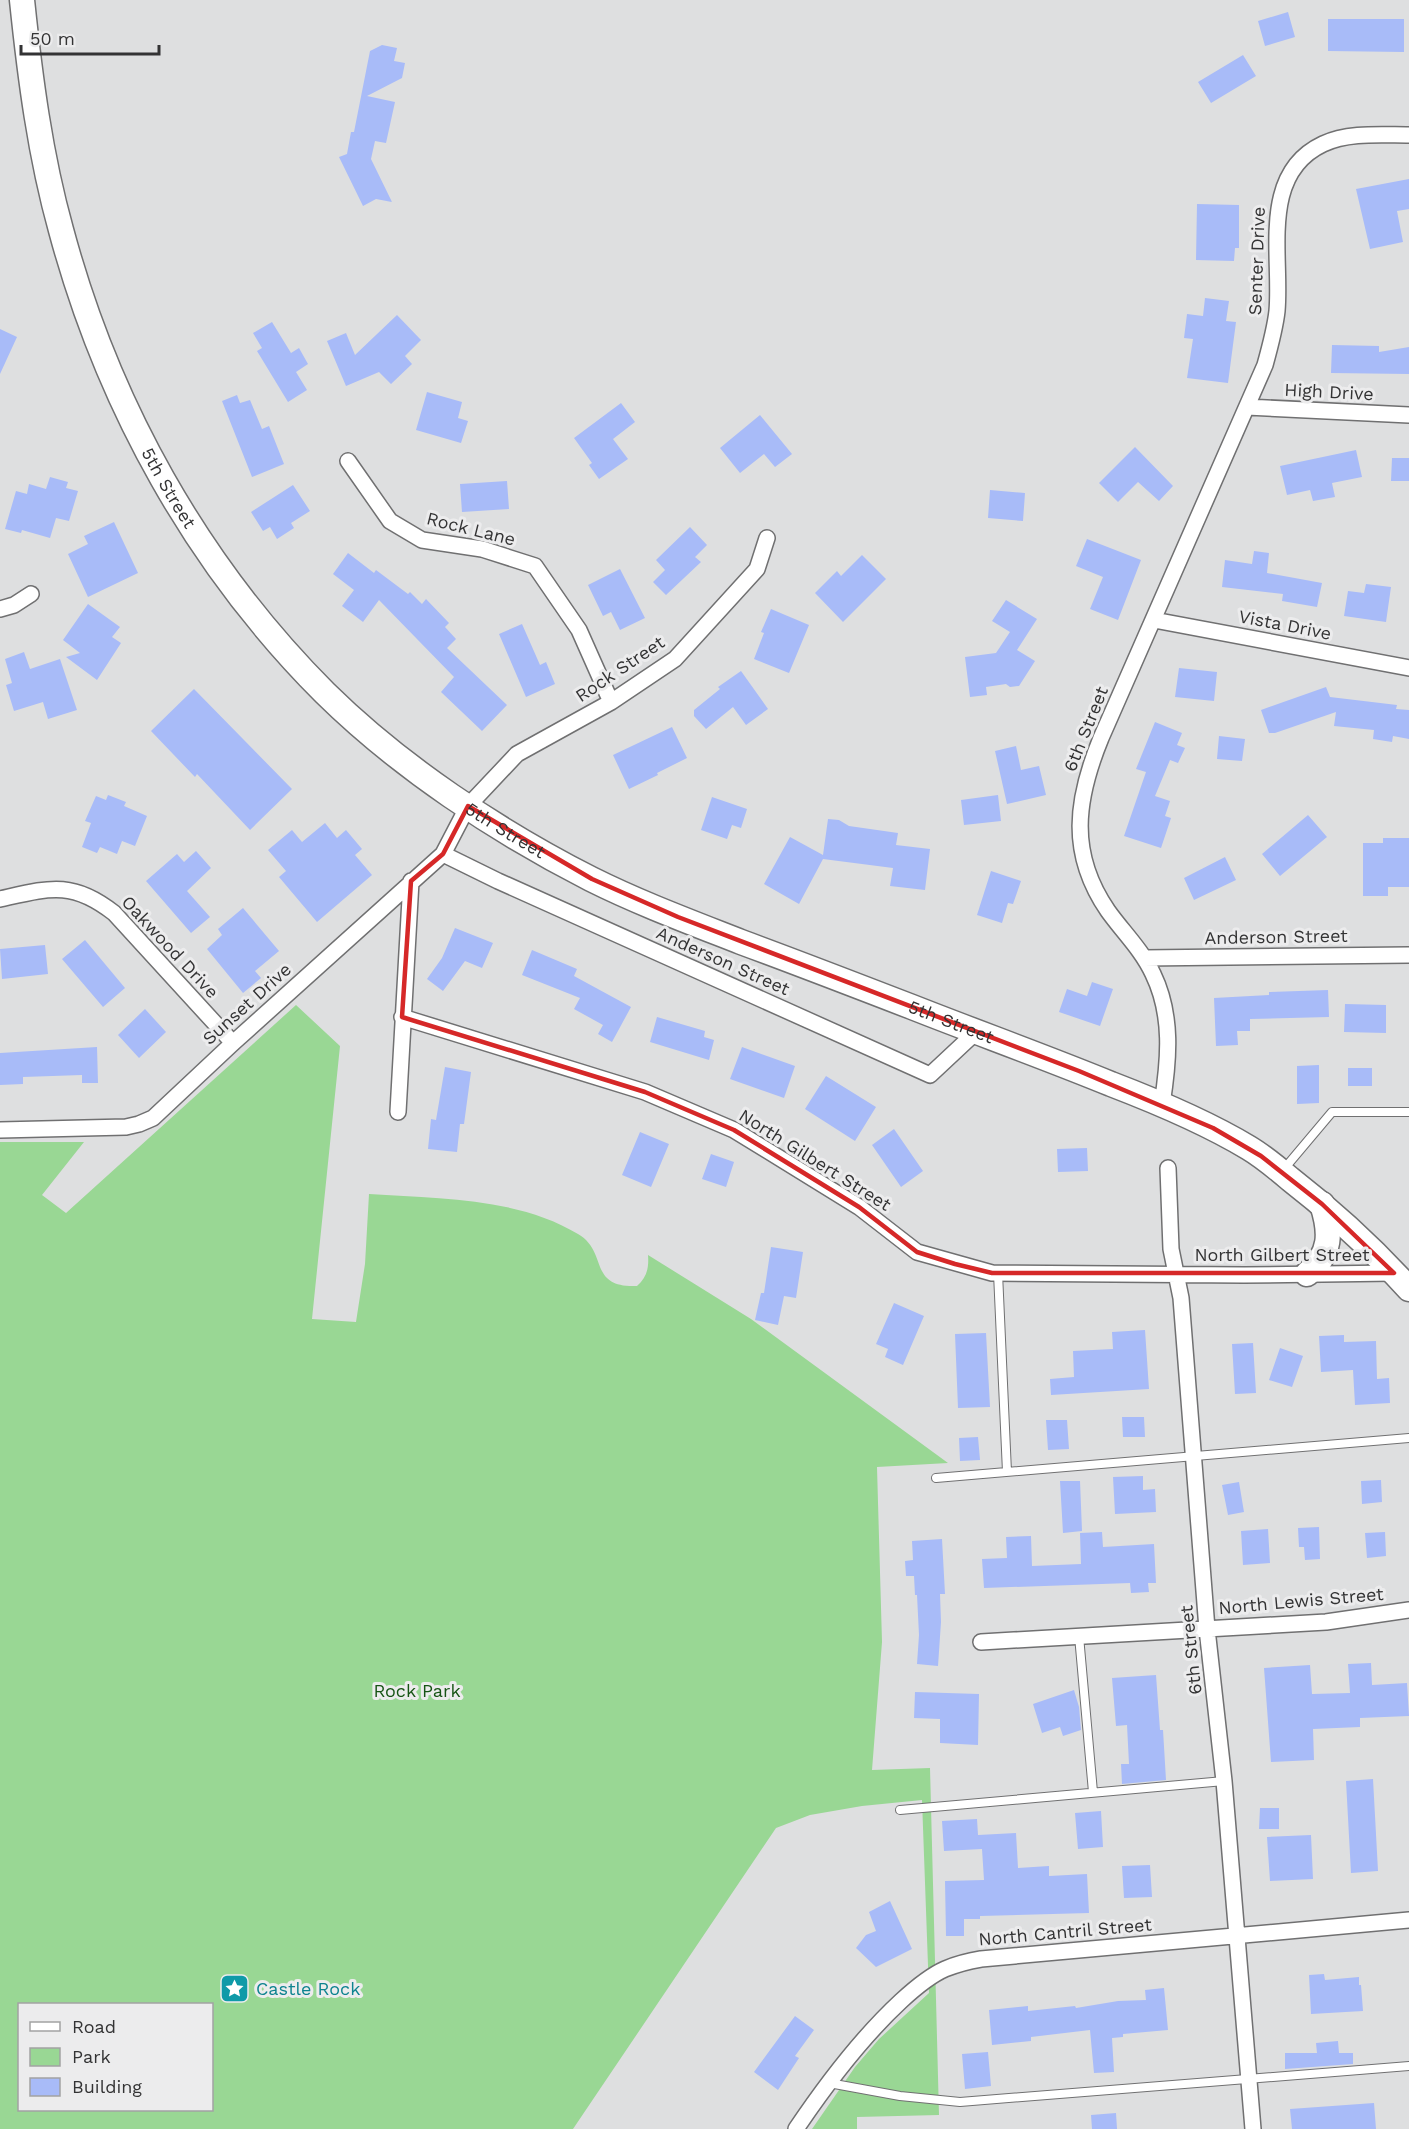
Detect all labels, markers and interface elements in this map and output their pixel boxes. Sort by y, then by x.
scale bar [21,18,159,56]
text: 50 m [30,28,75,49]
street label: Senter Drive [1244,206,1269,316]
street label: High Drive [1284,379,1374,404]
street label: 5th Street [137,444,201,532]
street label: Rock Lane [424,507,518,550]
street label: Vista Drive [1237,605,1333,644]
street label: Rock Street [571,631,669,706]
street label: 6th Street [1059,683,1112,774]
street label: 5th Street [462,798,550,863]
street label: Oakwood Drive [118,891,223,1002]
street label: Anderson Street [653,922,793,999]
street label: Anderson Street [1204,925,1348,948]
street label: Sunset Drive [198,958,295,1049]
street label: 5th Street [906,996,997,1048]
street label: North Gilbert Street [735,1104,895,1215]
street label: North Gilbert Street [1194,1244,1370,1265]
street label: North Lewis Street [1217,1583,1385,1618]
street label: 6th Street [1175,1604,1206,1696]
park label: Rock Park [373,1680,461,1701]
street label: North Cantril Street [977,1913,1153,1950]
place icon: Castle Rock [219,1973,251,2005]
place label: Castle Rock [256,1978,360,1999]
legend [18,2003,213,2111]
text: Road [72,2016,116,2037]
text: Park [72,2046,111,2067]
text: Building [72,2076,142,2097]

